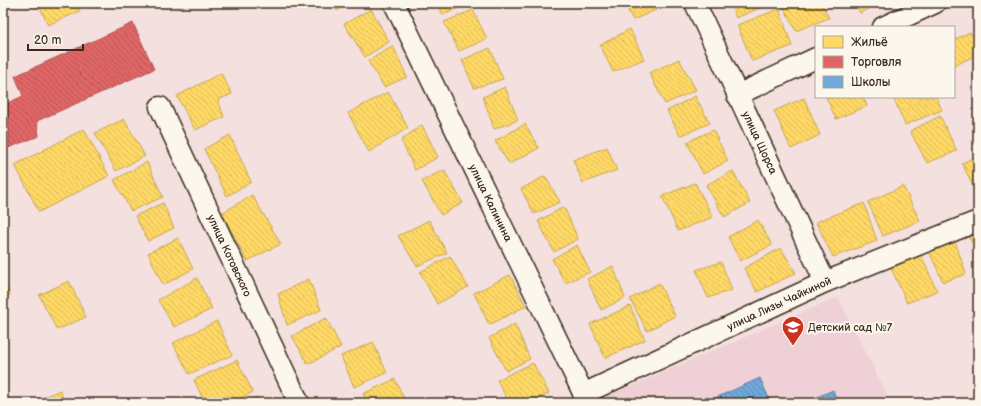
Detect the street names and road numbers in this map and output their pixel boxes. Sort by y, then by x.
street label: улица Щорса [740,109,781,177]
street label: улица Калинина [467,162,515,244]
street label: улица Котовского [205,212,255,299]
street label: улица Лизы Чайкиной [725,274,833,333]

